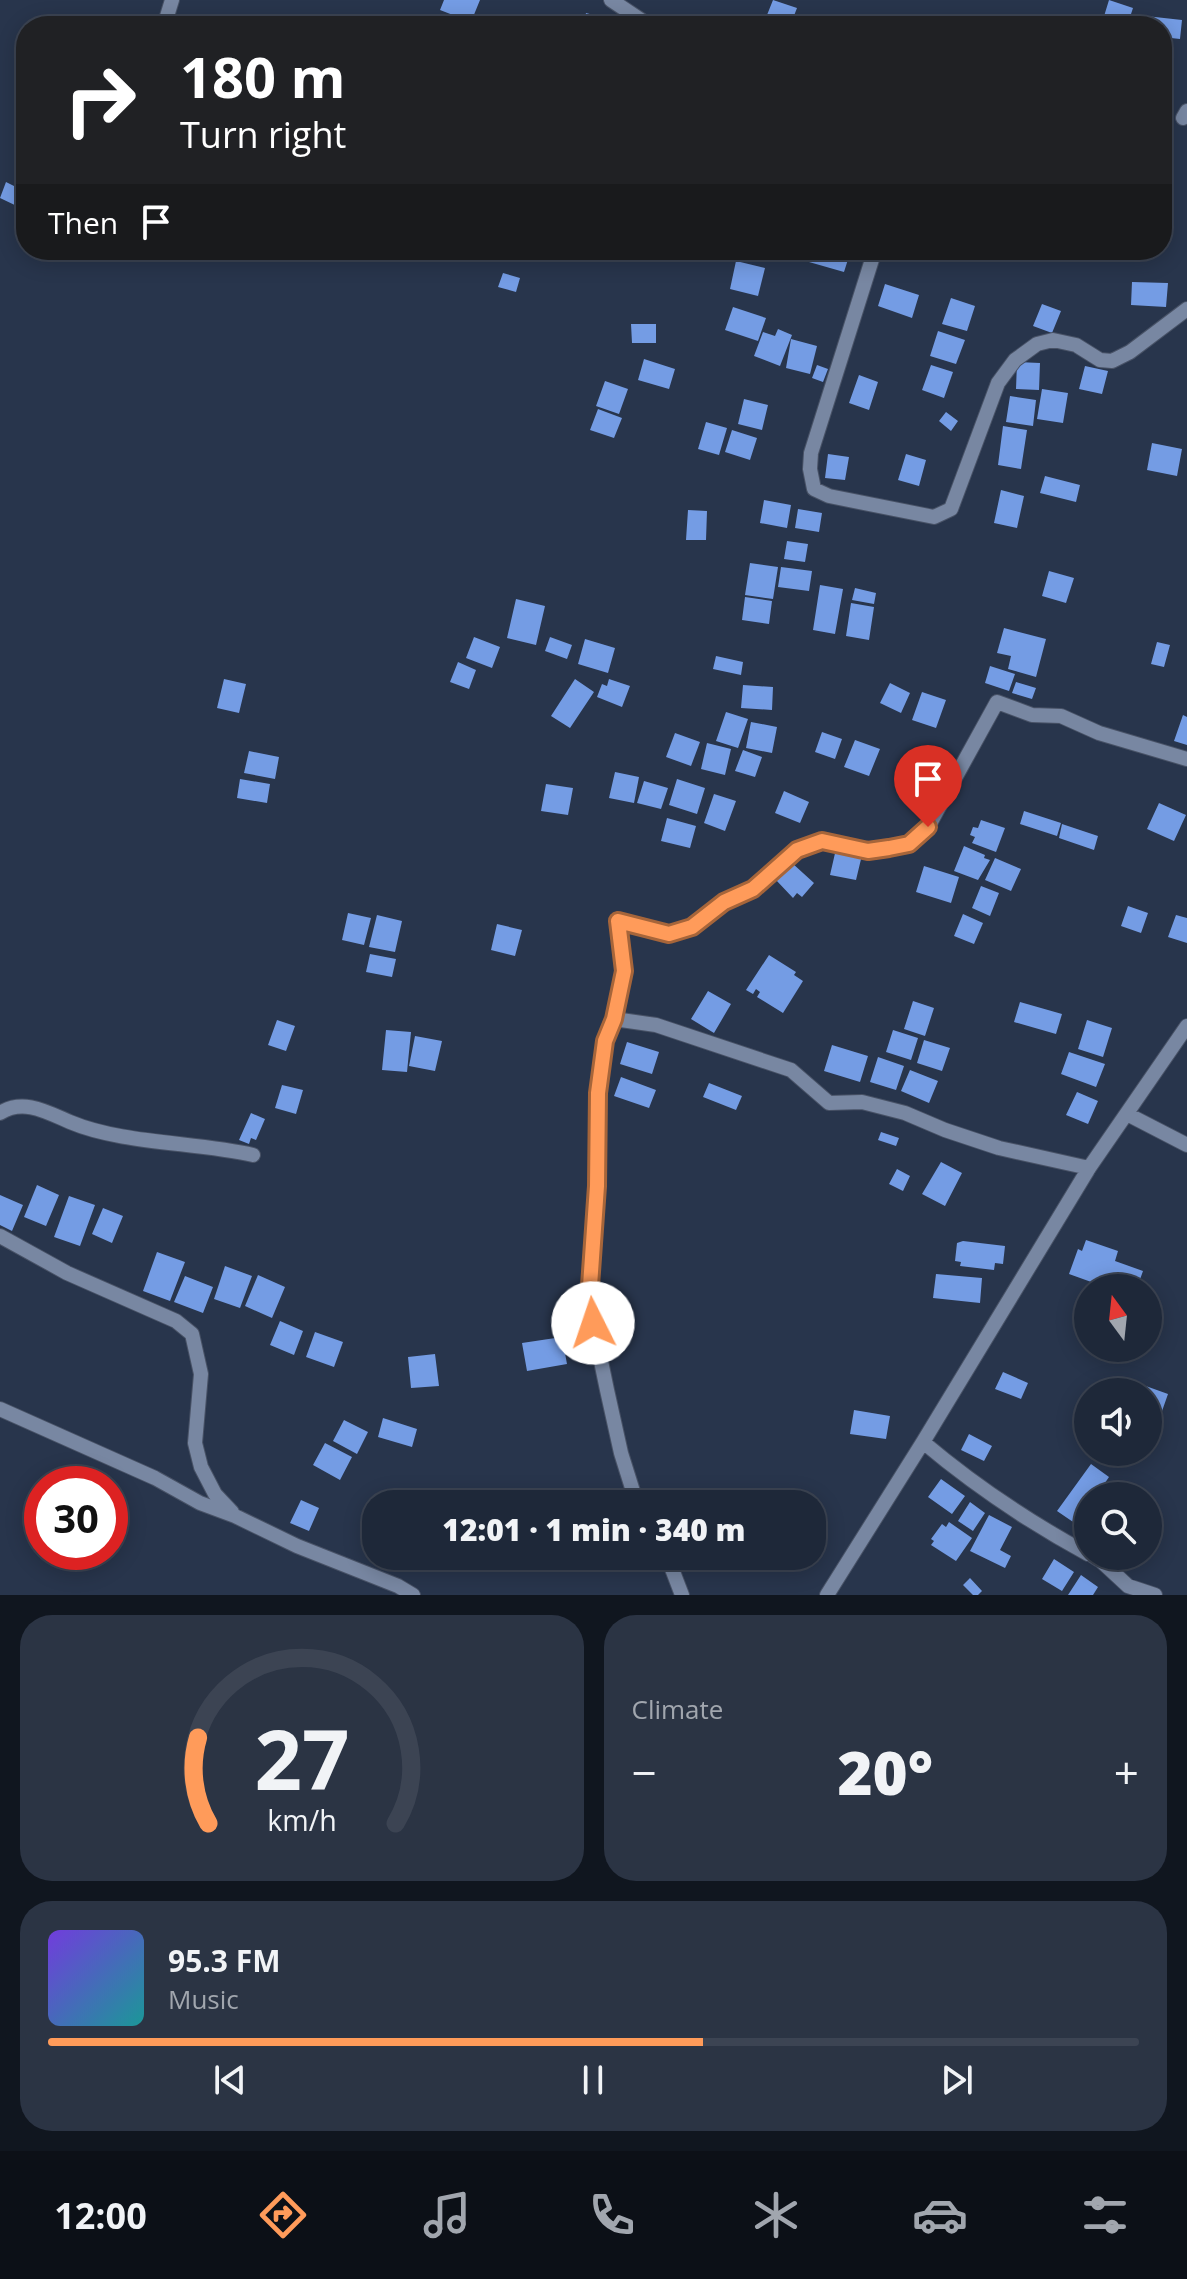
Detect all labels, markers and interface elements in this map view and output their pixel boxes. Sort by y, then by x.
text: 180 m [180,38,346,114]
icon: right [48,48,152,152]
text: Turn right [180,110,346,159]
icon: arrive [134,200,178,244]
text: Then [48,202,118,243]
pin [894,745,962,827]
icon: arrive [906,757,950,801]
north arrow [1074,1274,1162,1362]
map controls [1074,1274,1162,1570]
position arrow [551,1281,635,1365]
button: sound [1074,1378,1162,1466]
speed limit sign: 30 [24,1466,128,1570]
button: search [1074,1482,1162,1570]
text: 12:01 · 1 min · 340 m [442,1509,746,1550]
text: Climate [632,1691,723,1727]
text: 27 [254,1701,349,1814]
text: 20° [837,1731,933,1813]
text: − [632,1742,657,1802]
text: + [1114,1742,1139,1802]
text: km/h [267,1800,336,1839]
text: 95.3 FM [168,1940,281,1981]
text: Music [168,1981,239,2017]
icon: previous [208,2058,252,2102]
icon: pause [571,2058,615,2102]
icon: next [935,2058,979,2102]
icon: directions [255,2187,311,2243]
icon: music [419,2187,475,2243]
icon: phone [584,2187,640,2243]
icon: climate [748,2187,804,2243]
icon: car [912,2187,968,2243]
icon: filters [1077,2187,1133,2243]
text: 12:00 [54,2191,147,2240]

